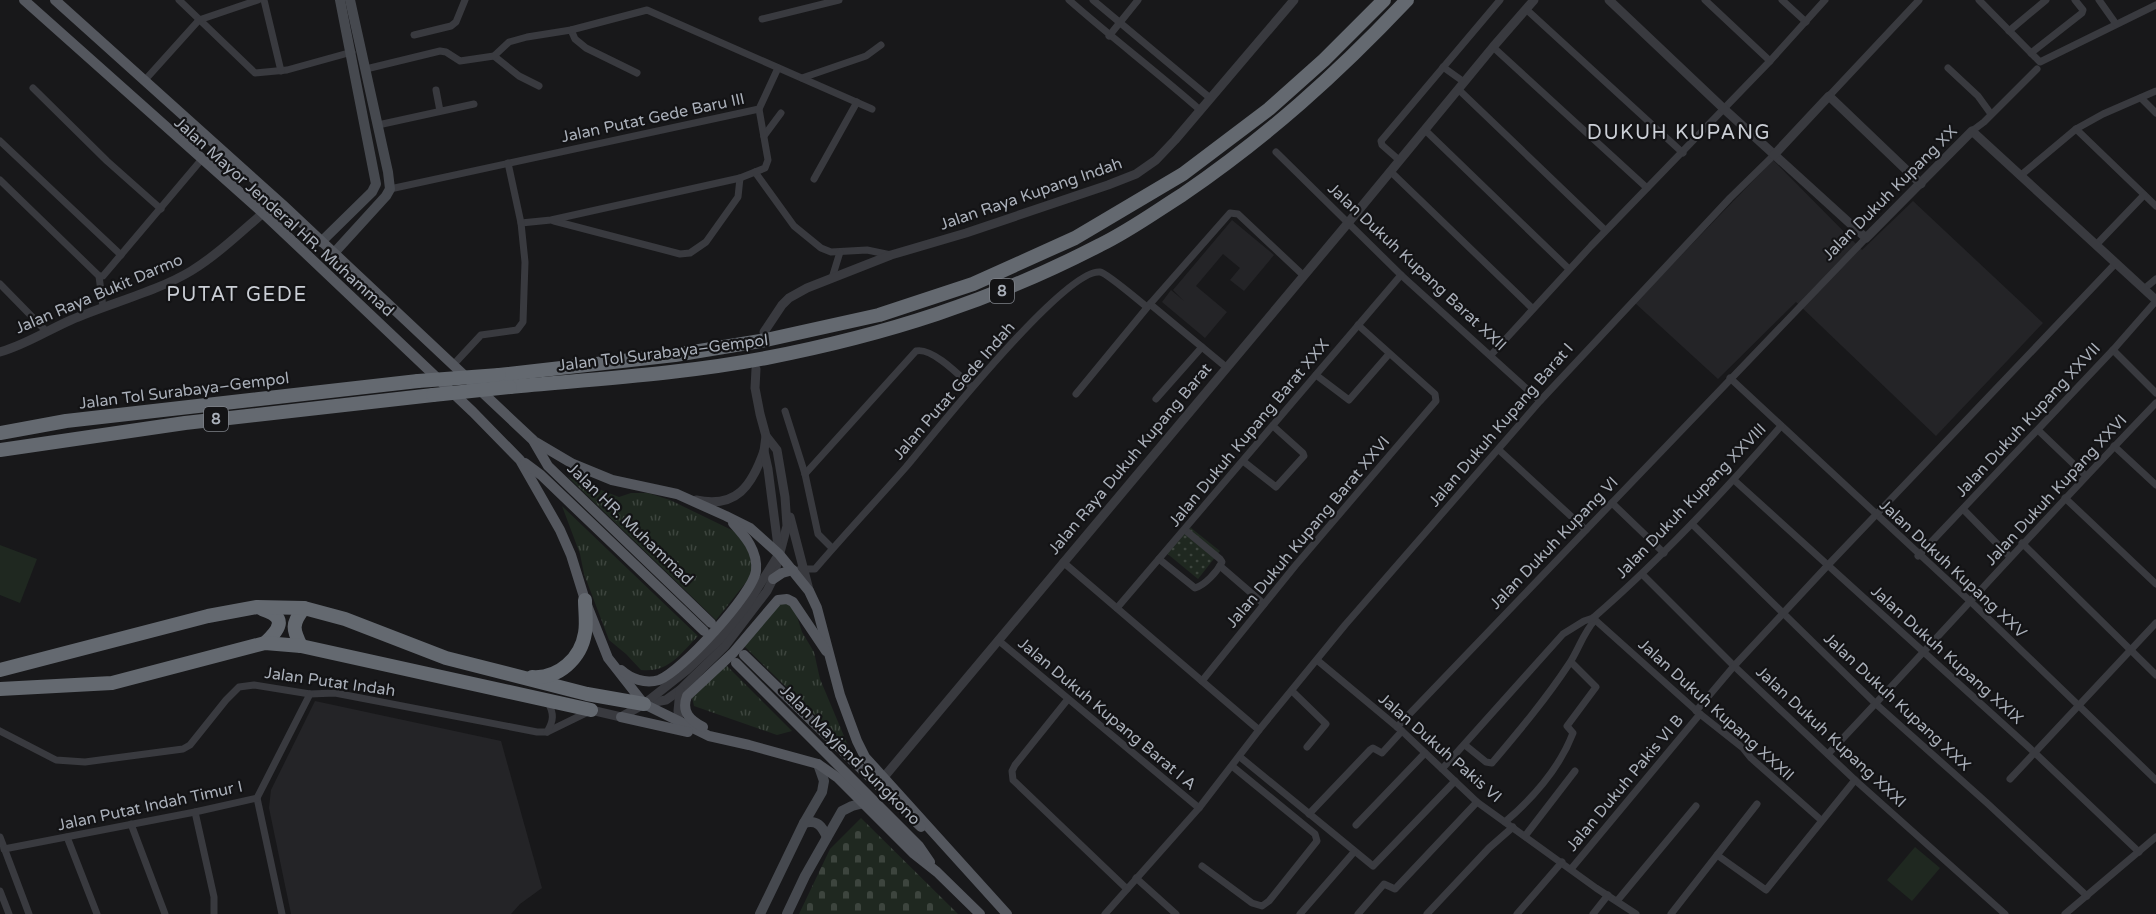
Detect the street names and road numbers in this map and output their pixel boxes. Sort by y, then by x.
street label: Jalan Putat Gede Baru III [559,89,747,147]
street label: Jalan Mayor Jenderal HR. Muhammad [170,113,398,321]
street label: Jalan Dukuh Kupang XX [1818,121,1962,265]
street label: Jalan Raya Kupang Indah [937,153,1125,235]
street label: Jalan Dukuh Kupang Barat XXII [1323,179,1511,355]
street label: Jalan Raya Bukit Darmo [12,250,186,338]
road number: 8 [990,279,1014,303]
street label: Jalan Putat Gede Indah [889,318,1019,464]
street label: Jalan Tol Surabaya–Gempol [557,330,769,376]
street label: Jalan Dukuh Kupang Barat XXX [1164,335,1334,531]
street label: Jalan Dukuh Kupang Barat I [1424,339,1578,511]
street label: Jalan Dukuh Kupang XXVII [1952,339,2104,501]
street label: Jalan Raya Dukuh Kupang Barat [1044,359,1216,559]
street label: Jalan Tol Surabaya–Gempol [78,368,290,414]
road number: 8 [204,407,228,431]
street label: Jalan Dukuh Kupang XXVI [1981,411,2131,569]
street label: Jalan Dukuh Kupang XXVIII [1612,419,1770,583]
street label: Jalan Dukuh Kupang Barat XXVI [1222,432,1394,632]
street label: Jalan HR. Muhammad [563,459,697,589]
street label: Jalan Dukuh Kupang VI [1485,473,1623,613]
street label: Jalan Dukuh Kupang XXV [1875,495,2031,643]
street label: Jalan Dukuh Kupang XXIX [1867,581,2027,729]
street label: Jalan Dukuh Kupang XXX [1819,629,1975,776]
street label: Jalan Dukuh Kupang Barat I A [1014,633,1200,795]
street label: Jalan Dukuh Kupang XXXII [1634,635,1798,785]
street label: Jalan Dukuh Kupang XXXI [1752,662,1910,812]
street label: Jalan Putat Indah [263,663,397,701]
street label: Jalan Mayjend Sungkono [776,681,924,829]
street label: Jalan Dukuh Pakis VI [1374,689,1506,807]
street label: Jalan Dukuh Pakis VI B [1562,711,1688,855]
street label: Jalan Putat Indah Timur I [56,777,244,835]

